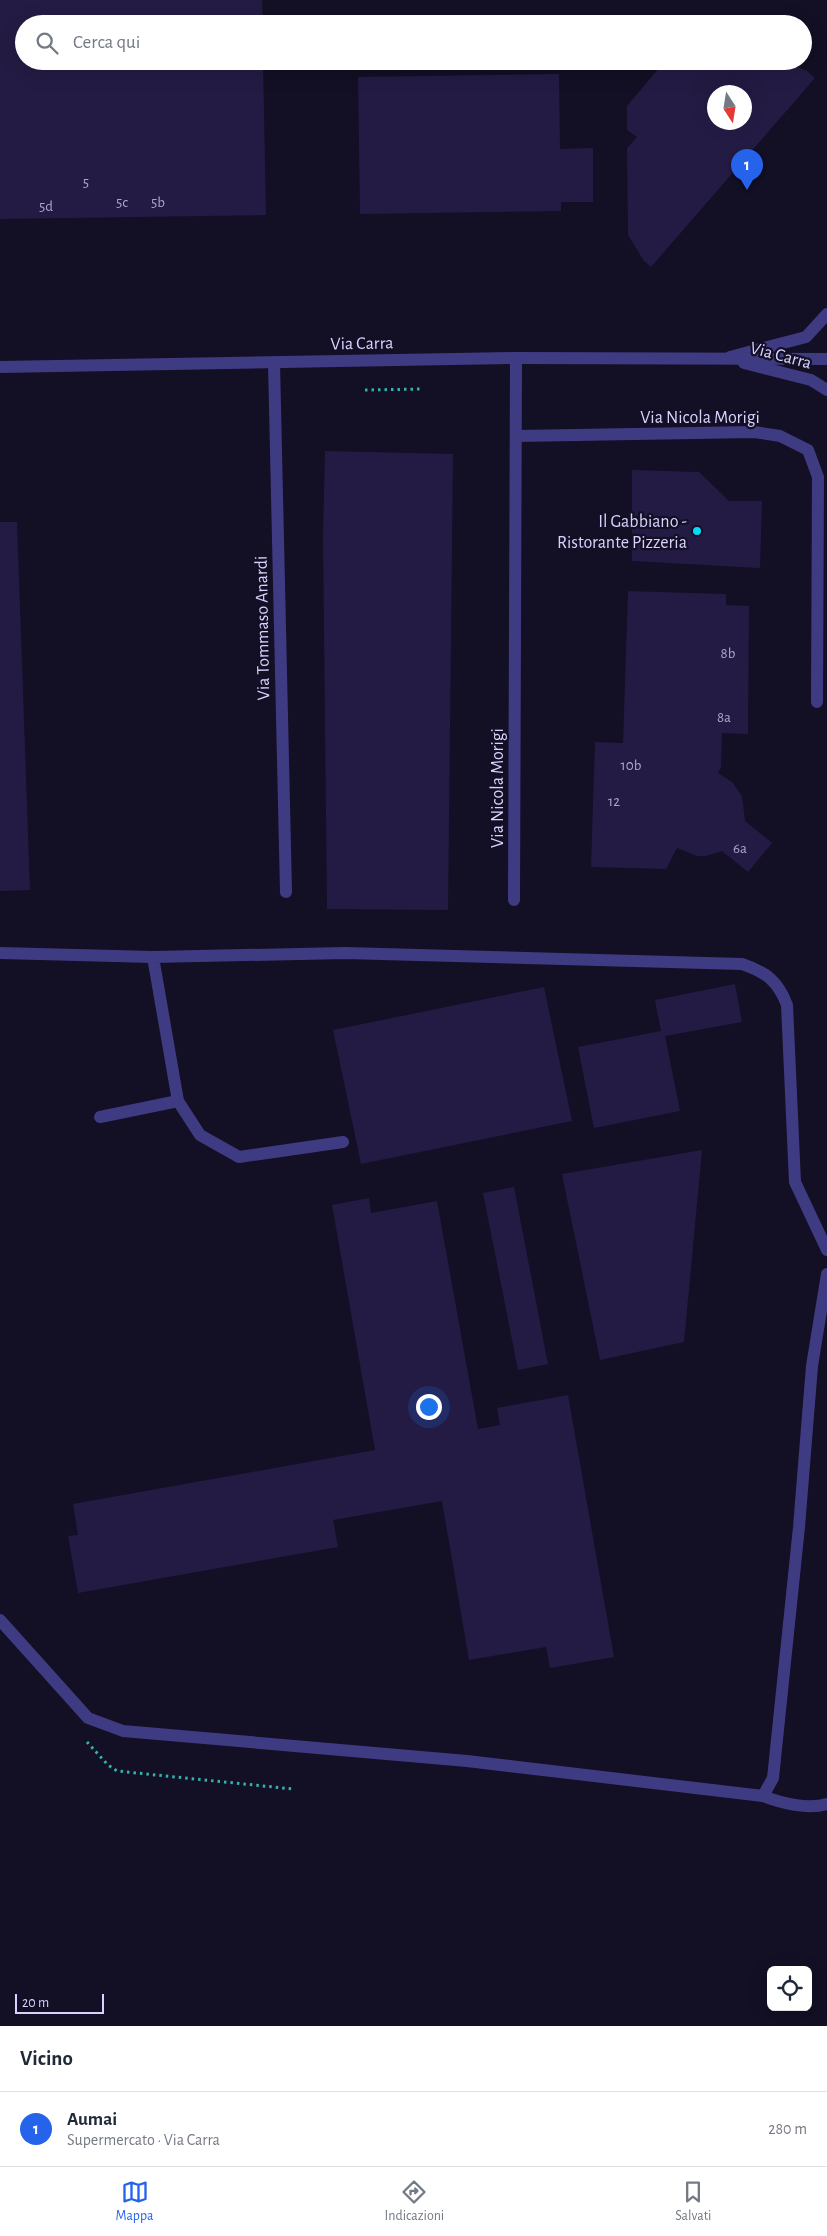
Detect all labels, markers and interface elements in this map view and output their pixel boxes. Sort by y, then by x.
search box [15,15,812,70]
icon: search [33,29,61,57]
text: Cerca qui [73,33,140,52]
north arrow [707,85,752,130]
pin: 1 [731,149,763,190]
house number: 5 [83,175,89,190]
house number: 5c [116,195,128,210]
house number: 5b [151,195,165,210]
house number: 5d [39,199,53,214]
street label: Via Carra [330,334,394,354]
street label: Via Carra [748,339,814,373]
street label: Via Nicola Morigi [640,409,760,427]
place label: Il Gabbiano - Ristorante Pizzeria [557,513,687,552]
marker: Il Gabbiano - Ristorante Pizzeria [691,525,703,537]
street label: Via Tommaso Anardi [253,556,273,700]
house number: 8b [721,646,736,661]
house number: 8a [717,710,731,725]
street label: Via Nicola Morigi [489,728,507,848]
house number: 10b [621,758,642,773]
house number: 12 [608,794,620,809]
house number: 6a [733,841,747,856]
your location [416,1394,442,1420]
map controls [767,1966,812,2011]
button: locate [767,1966,812,2011]
scale bar [15,1991,104,2014]
text: 20 m [22,1996,49,2010]
text: Vicino [20,2048,73,2069]
text: Aumai [67,2110,117,2129]
text: 1 [33,2121,39,2137]
text: 280 m [768,2121,807,2137]
text: Supermercato · Via Carra [67,2132,220,2148]
tab: Mappa [115,2178,154,2225]
tab: Indicazioni [385,2178,444,2225]
tab: Salvati [675,2178,712,2225]

